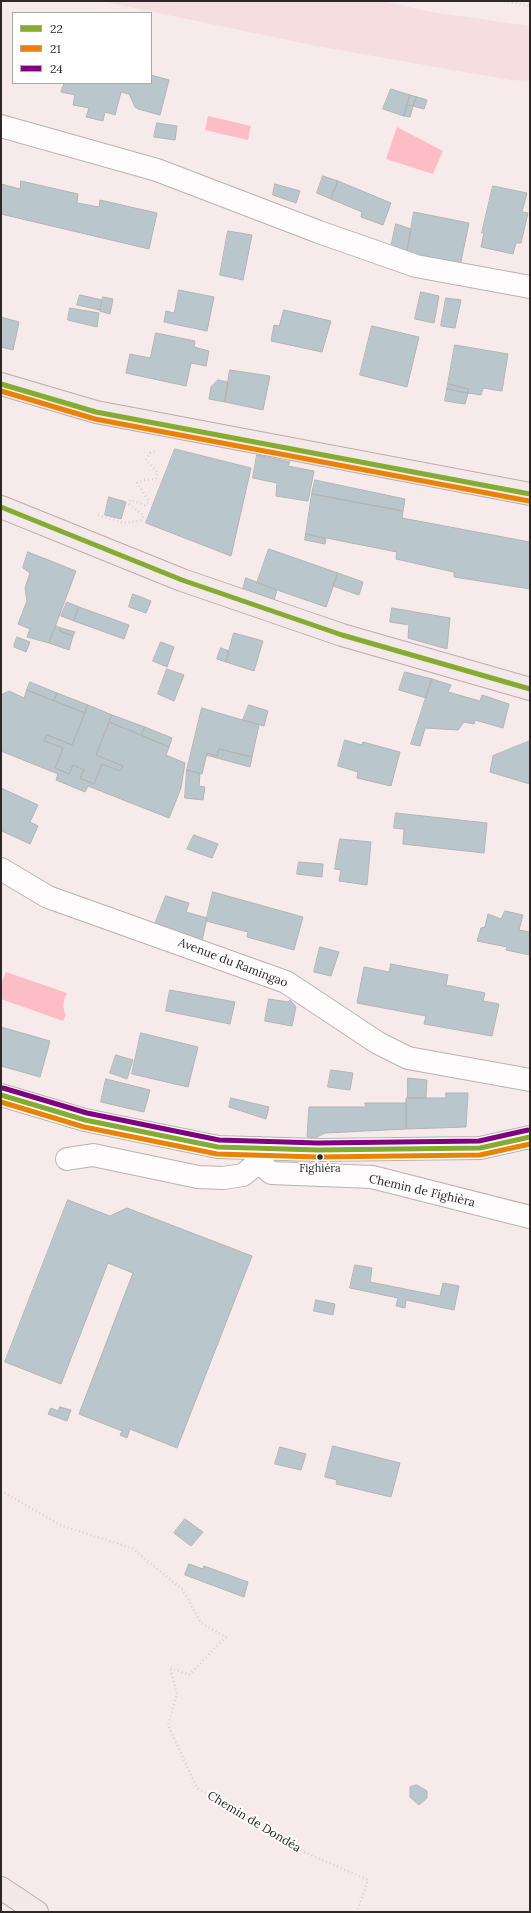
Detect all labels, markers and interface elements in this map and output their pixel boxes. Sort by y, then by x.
legend [12,12,152,84]
text: 22 [50,21,63,36]
text: 21 [50,41,61,56]
text: 24 [50,61,63,76]
street label: Avenue du Ramingao [176,935,290,991]
marker: Fighiéra [315,1152,325,1162]
place label: Fighiéra [299,1162,341,1176]
street label: Chemin de Fighièra [367,1172,477,1210]
street label: Chemin de Dondéa [205,1788,303,1856]

